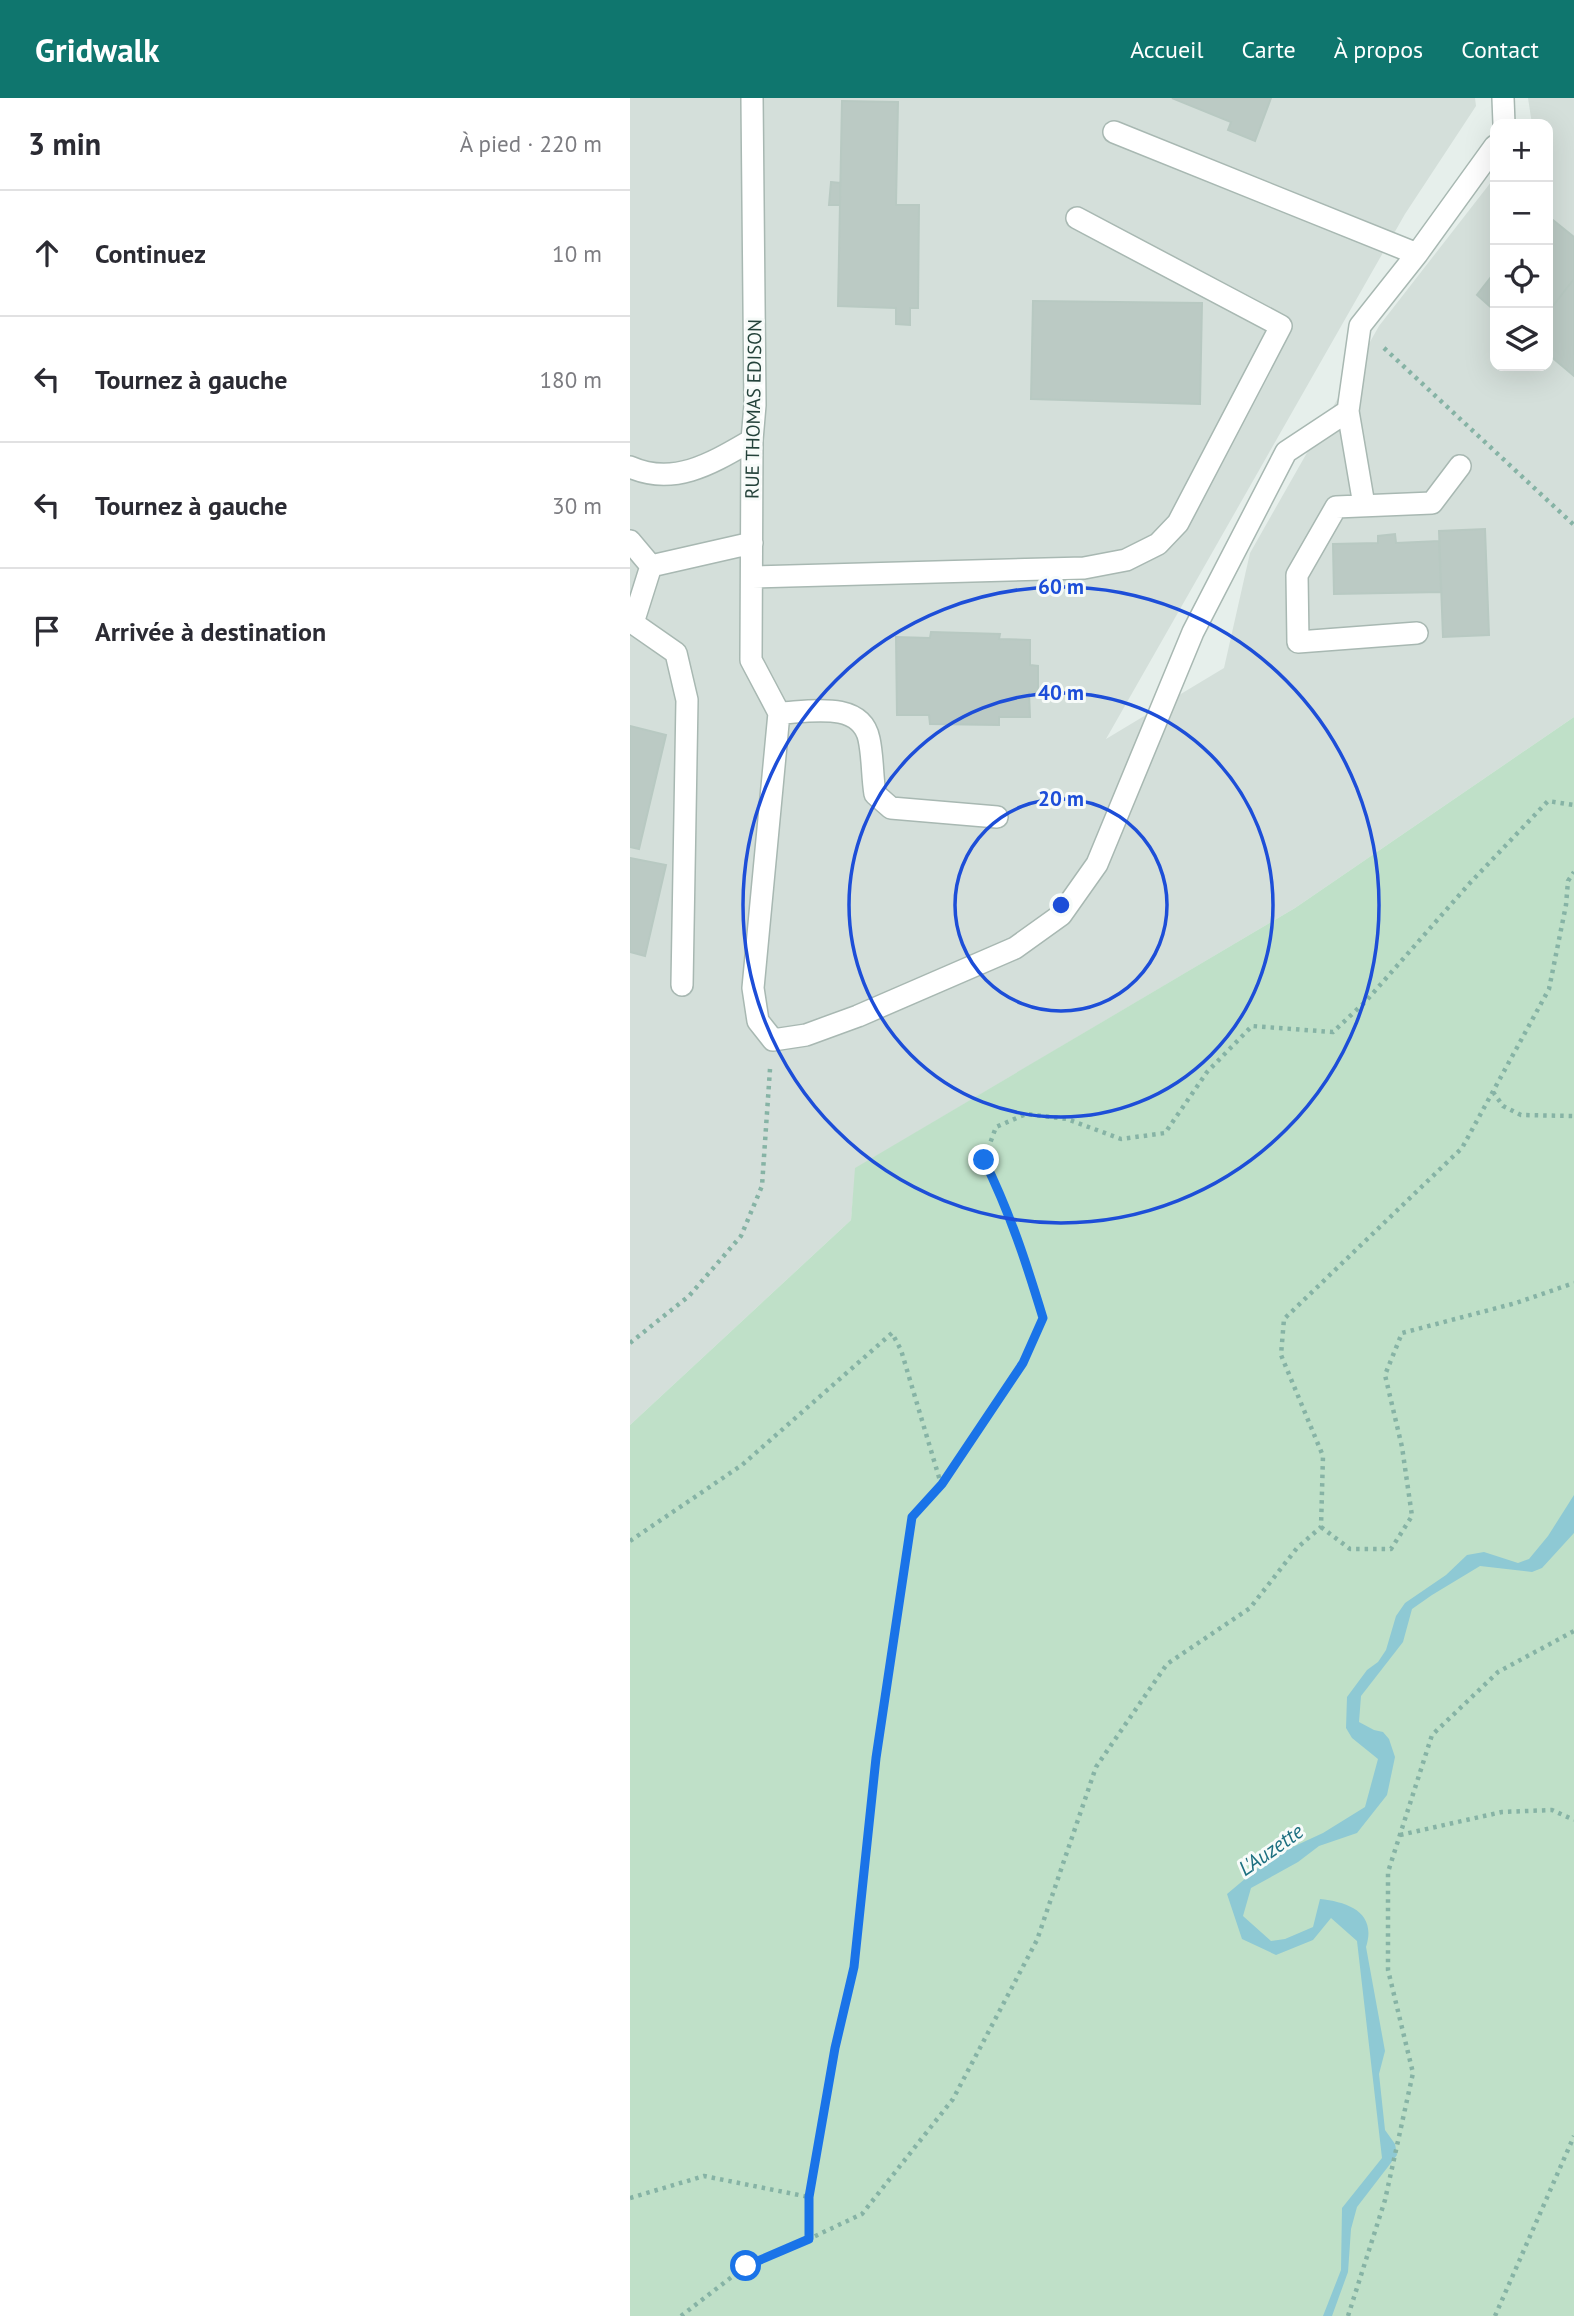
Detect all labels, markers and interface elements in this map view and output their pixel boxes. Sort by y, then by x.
text: Gridwalk [35,28,159,71]
text: Accueil [1130,34,1204,65]
text: Carte [1242,34,1296,65]
text: À propos [1334,34,1423,65]
text: Contact [1461,34,1539,65]
map controls [1490,119,1553,371]
button: + [1490,119,1553,182]
text: 3 min [28,124,101,163]
text: À pied · 220 m [460,129,602,158]
button: − [1490,182,1553,245]
icon: ahead [28,234,66,272]
text: Continuez [95,237,206,270]
text: 10 m [552,239,602,268]
button: locate [1490,245,1553,308]
button: layers [1490,308,1553,371]
street label: RUE THOMAS EDISON [739,319,767,499]
icon: left [28,360,66,398]
text: Tournez à gauche [95,363,287,396]
text: 180 m [540,365,602,394]
icon: left [28,486,66,524]
text: Tournez à gauche [95,489,287,522]
text: 30 m [552,491,602,520]
text: 60 m [1038,573,1084,600]
icon: arrive [28,612,66,650]
text: Arrivée à destination [95,615,326,648]
text: 40 m [1038,679,1084,706]
text: 20 m [1038,785,1084,812]
centre of rings [1049,893,1073,917]
route end [968,1144,999,1175]
water label: L'Auzette [1233,1817,1309,1882]
route start [730,2250,761,2281]

